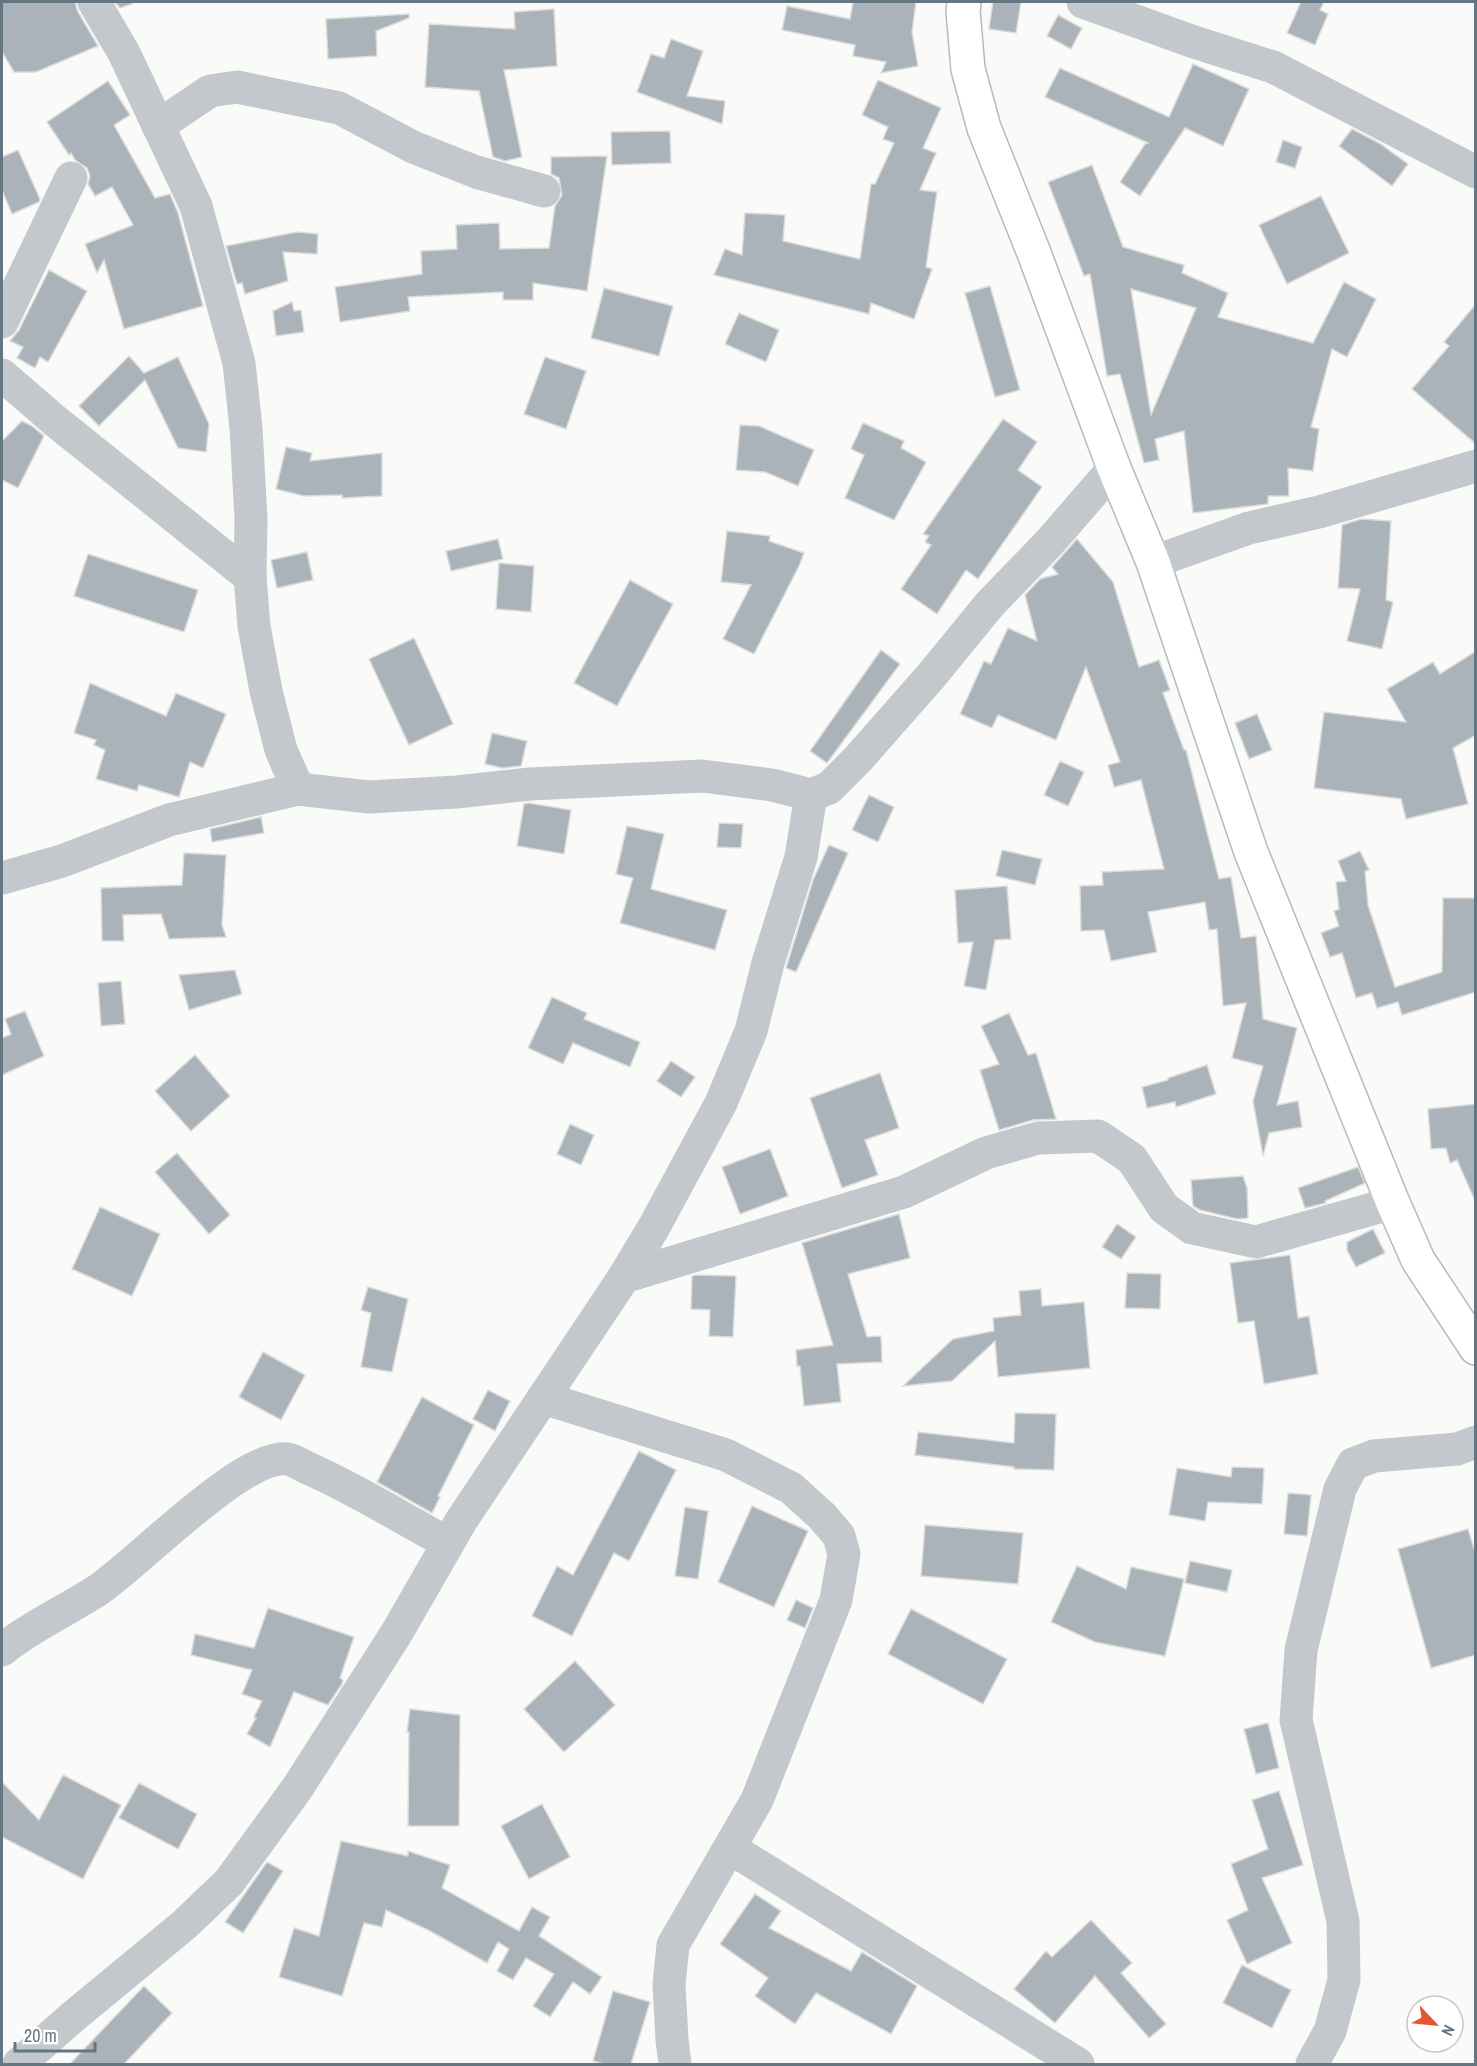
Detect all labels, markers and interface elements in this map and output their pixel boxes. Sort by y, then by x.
north arrow [1405,1994,1465,2054]
scale bar [15,2015,94,2053]
text: N [1437,2021,1460,2040]
text: 20 m [24,2023,57,2048]

